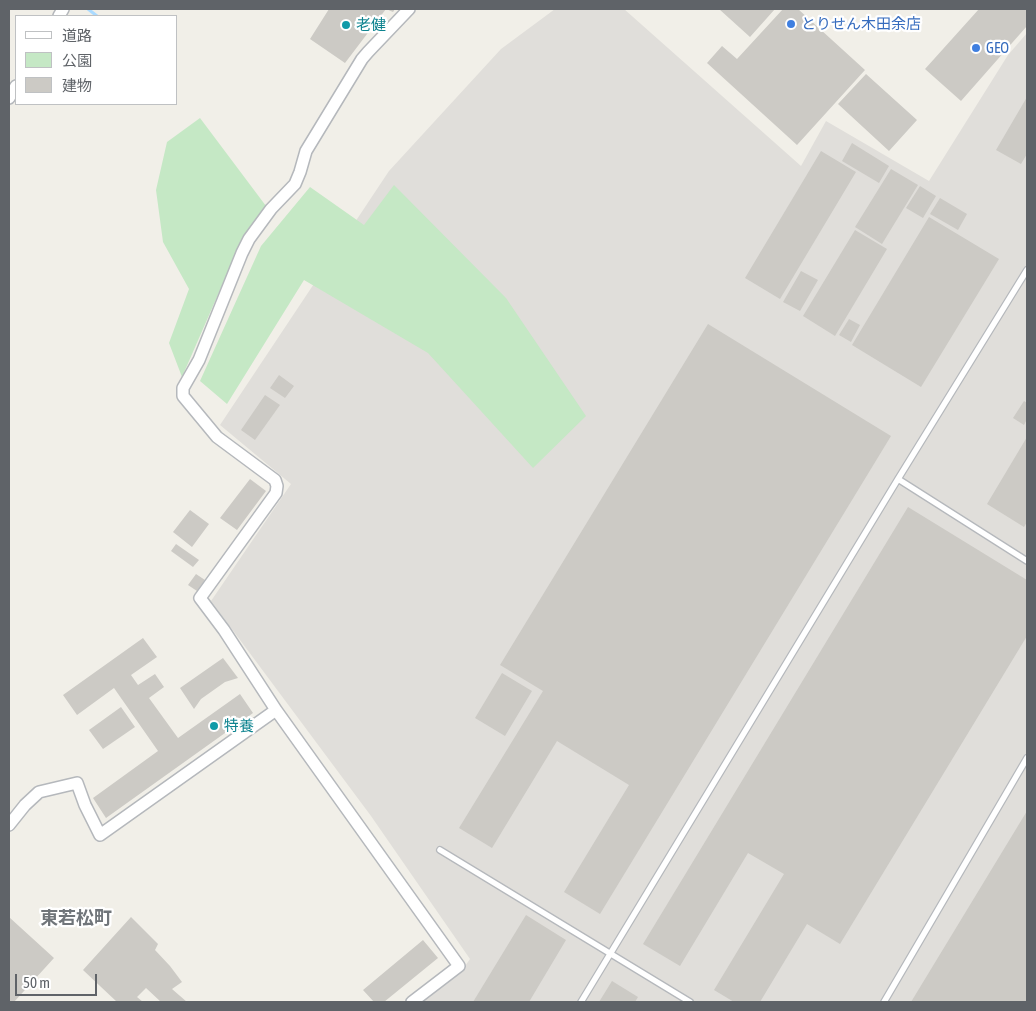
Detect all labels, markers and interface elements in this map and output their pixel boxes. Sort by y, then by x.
legend [15,15,178,105]
place label: とりせん木田余店 [801,15,921,33]
place label: 老健 [356,16,386,34]
marker: とりせん木田余店 [785,18,797,30]
marker: 老健 [340,19,352,31]
text: 道路 [62,27,92,44]
place label: GEO [986,39,1009,57]
marker: GEO [970,42,982,54]
text: 公園 [62,52,92,69]
text: 建物 [62,77,92,94]
place label: 特養 [224,717,254,735]
marker: 特養 [208,720,220,732]
district label: 東若松町 [40,907,112,929]
scale bar [18,964,100,996]
text: 50 m [23,974,50,991]

